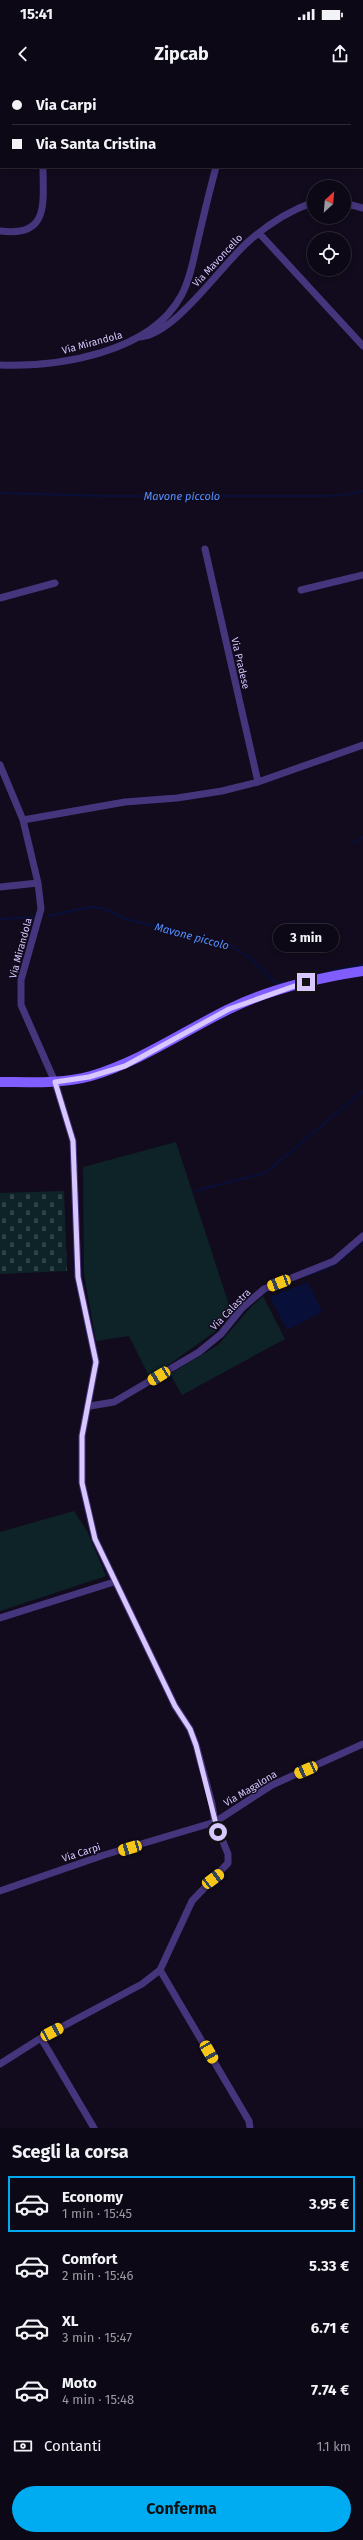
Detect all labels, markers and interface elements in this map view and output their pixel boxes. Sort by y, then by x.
text: 15:41 [20,5,53,23]
icon: back [12,43,34,65]
text: Zipcab [154,43,209,65]
icon: share [329,43,351,65]
text: Via Carpi [36,96,96,114]
text: Via Santa Cristina [36,135,156,153]
north arrow [307,180,351,224]
map controls [307,180,351,276]
street label: Via Mavoncello [190,232,245,290]
button: locate [307,232,351,276]
street label: Via Mirandola [61,329,124,357]
water label: Mavone piccolo [144,490,220,503]
street label: Via Pradese [228,636,252,690]
street label: Via Mirandola [7,917,35,980]
water label: Mavone piccolo [153,920,230,953]
callout: 3 min [273,924,339,952]
text: 3 min [290,930,322,945]
route end [297,973,315,991]
car [266,1273,292,1293]
street label: Via Calastra [208,1287,253,1333]
car [146,1365,172,1387]
car [293,1760,319,1780]
street label: Via Magalona [222,1768,279,1809]
route start [209,1823,227,1841]
car [117,1839,143,1857]
street label: Via Carpi [60,1841,102,1865]
car [200,1867,226,1891]
car [39,2021,65,2043]
car [198,2039,220,2065]
text: Scegli la corsa [12,2141,129,2163]
icon: car [14,2186,50,2222]
text: Economy [62,2188,123,2206]
text: 3.95 € [309,2195,349,2213]
text: 1 min · 15:45 [62,2206,132,2221]
icon: car [14,2248,50,2284]
text: Comfort [62,2250,118,2268]
text: 5.33 € [309,2257,349,2275]
text: 2 min · 15:46 [62,2268,133,2283]
icon: car [14,2310,50,2346]
text: XL [62,2312,78,2330]
text: 6.71 € [311,2319,349,2337]
text: 3 min · 15:47 [62,2330,132,2345]
icon: car [14,2372,50,2408]
text: Moto [62,2374,97,2392]
text: 7.74 € [311,2381,349,2399]
text: 4 min · 15:48 [62,2392,134,2407]
icon: cash [12,2435,34,2457]
text: Contanti [44,2437,102,2455]
text: 1.1 km [317,2439,351,2454]
button: Conferma [12,2486,351,2532]

